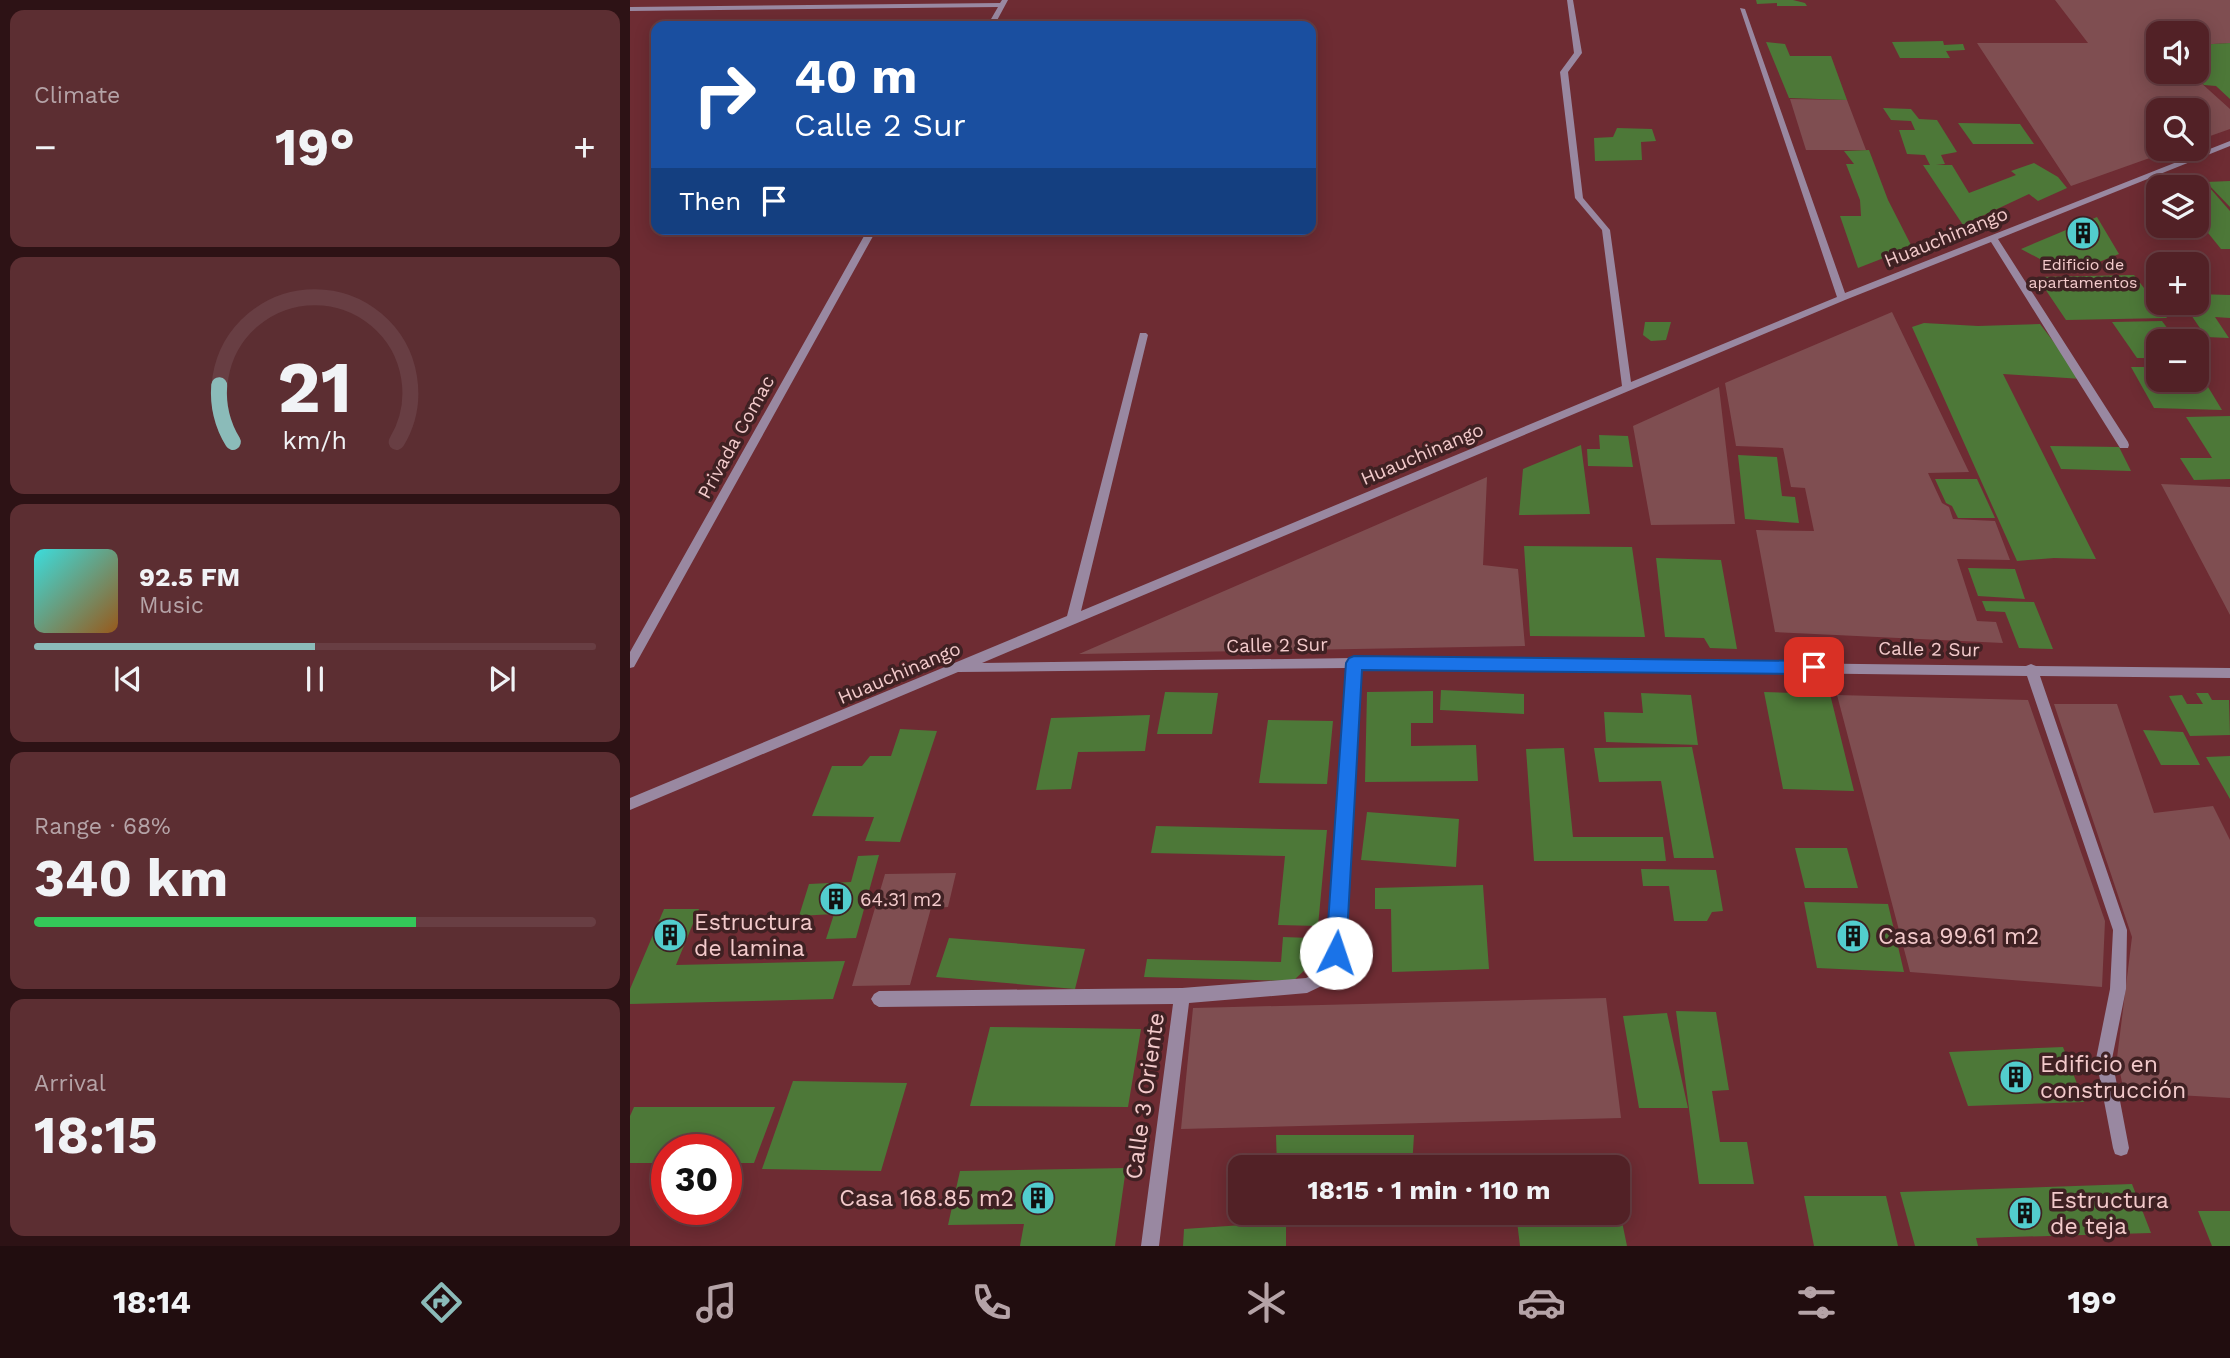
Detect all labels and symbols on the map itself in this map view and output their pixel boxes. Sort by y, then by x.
street label: Huauchinango [1881,202,2011,272]
building icon: Edificio de apartamentos [2064,214,2102,252]
place label: Edificio de apartamentos [2029,255,2137,292]
street label: Privada Comac [693,371,779,503]
street label: Huauchinango [1357,418,1487,490]
street label: Calle 2 Sur [1226,633,1328,657]
street label: Huauchinango [834,637,964,709]
pin [1784,637,1844,697]
street label: Calle 2 Sur [1878,637,1980,661]
building icon: 64.31 m2 [817,880,855,918]
place label: 64.31 m2 [860,888,942,911]
place label: Estructura de lamina [694,909,813,962]
building icon: Estructura de lamina [651,916,689,954]
position arrow [1299,916,1373,990]
building icon: Casa 99.61 m2 [1834,917,1872,955]
place label: Casa 99.61 m2 [1878,923,2039,950]
street label: Calle 3 Oriente [1120,1011,1170,1181]
place label: Edificio en construcción [2040,1051,2186,1104]
building icon: Edificio en construcción [1997,1058,2035,1096]
speed limit sign: 30 [651,1134,742,1225]
building icon: Casa 168.85 m2 [1019,1179,1057,1217]
place label: Casa 168.85 m2 [839,1185,1014,1212]
place label: Estructura de teja [2050,1187,2169,1240]
building icon: Estructura de teja [2006,1194,2044,1232]

